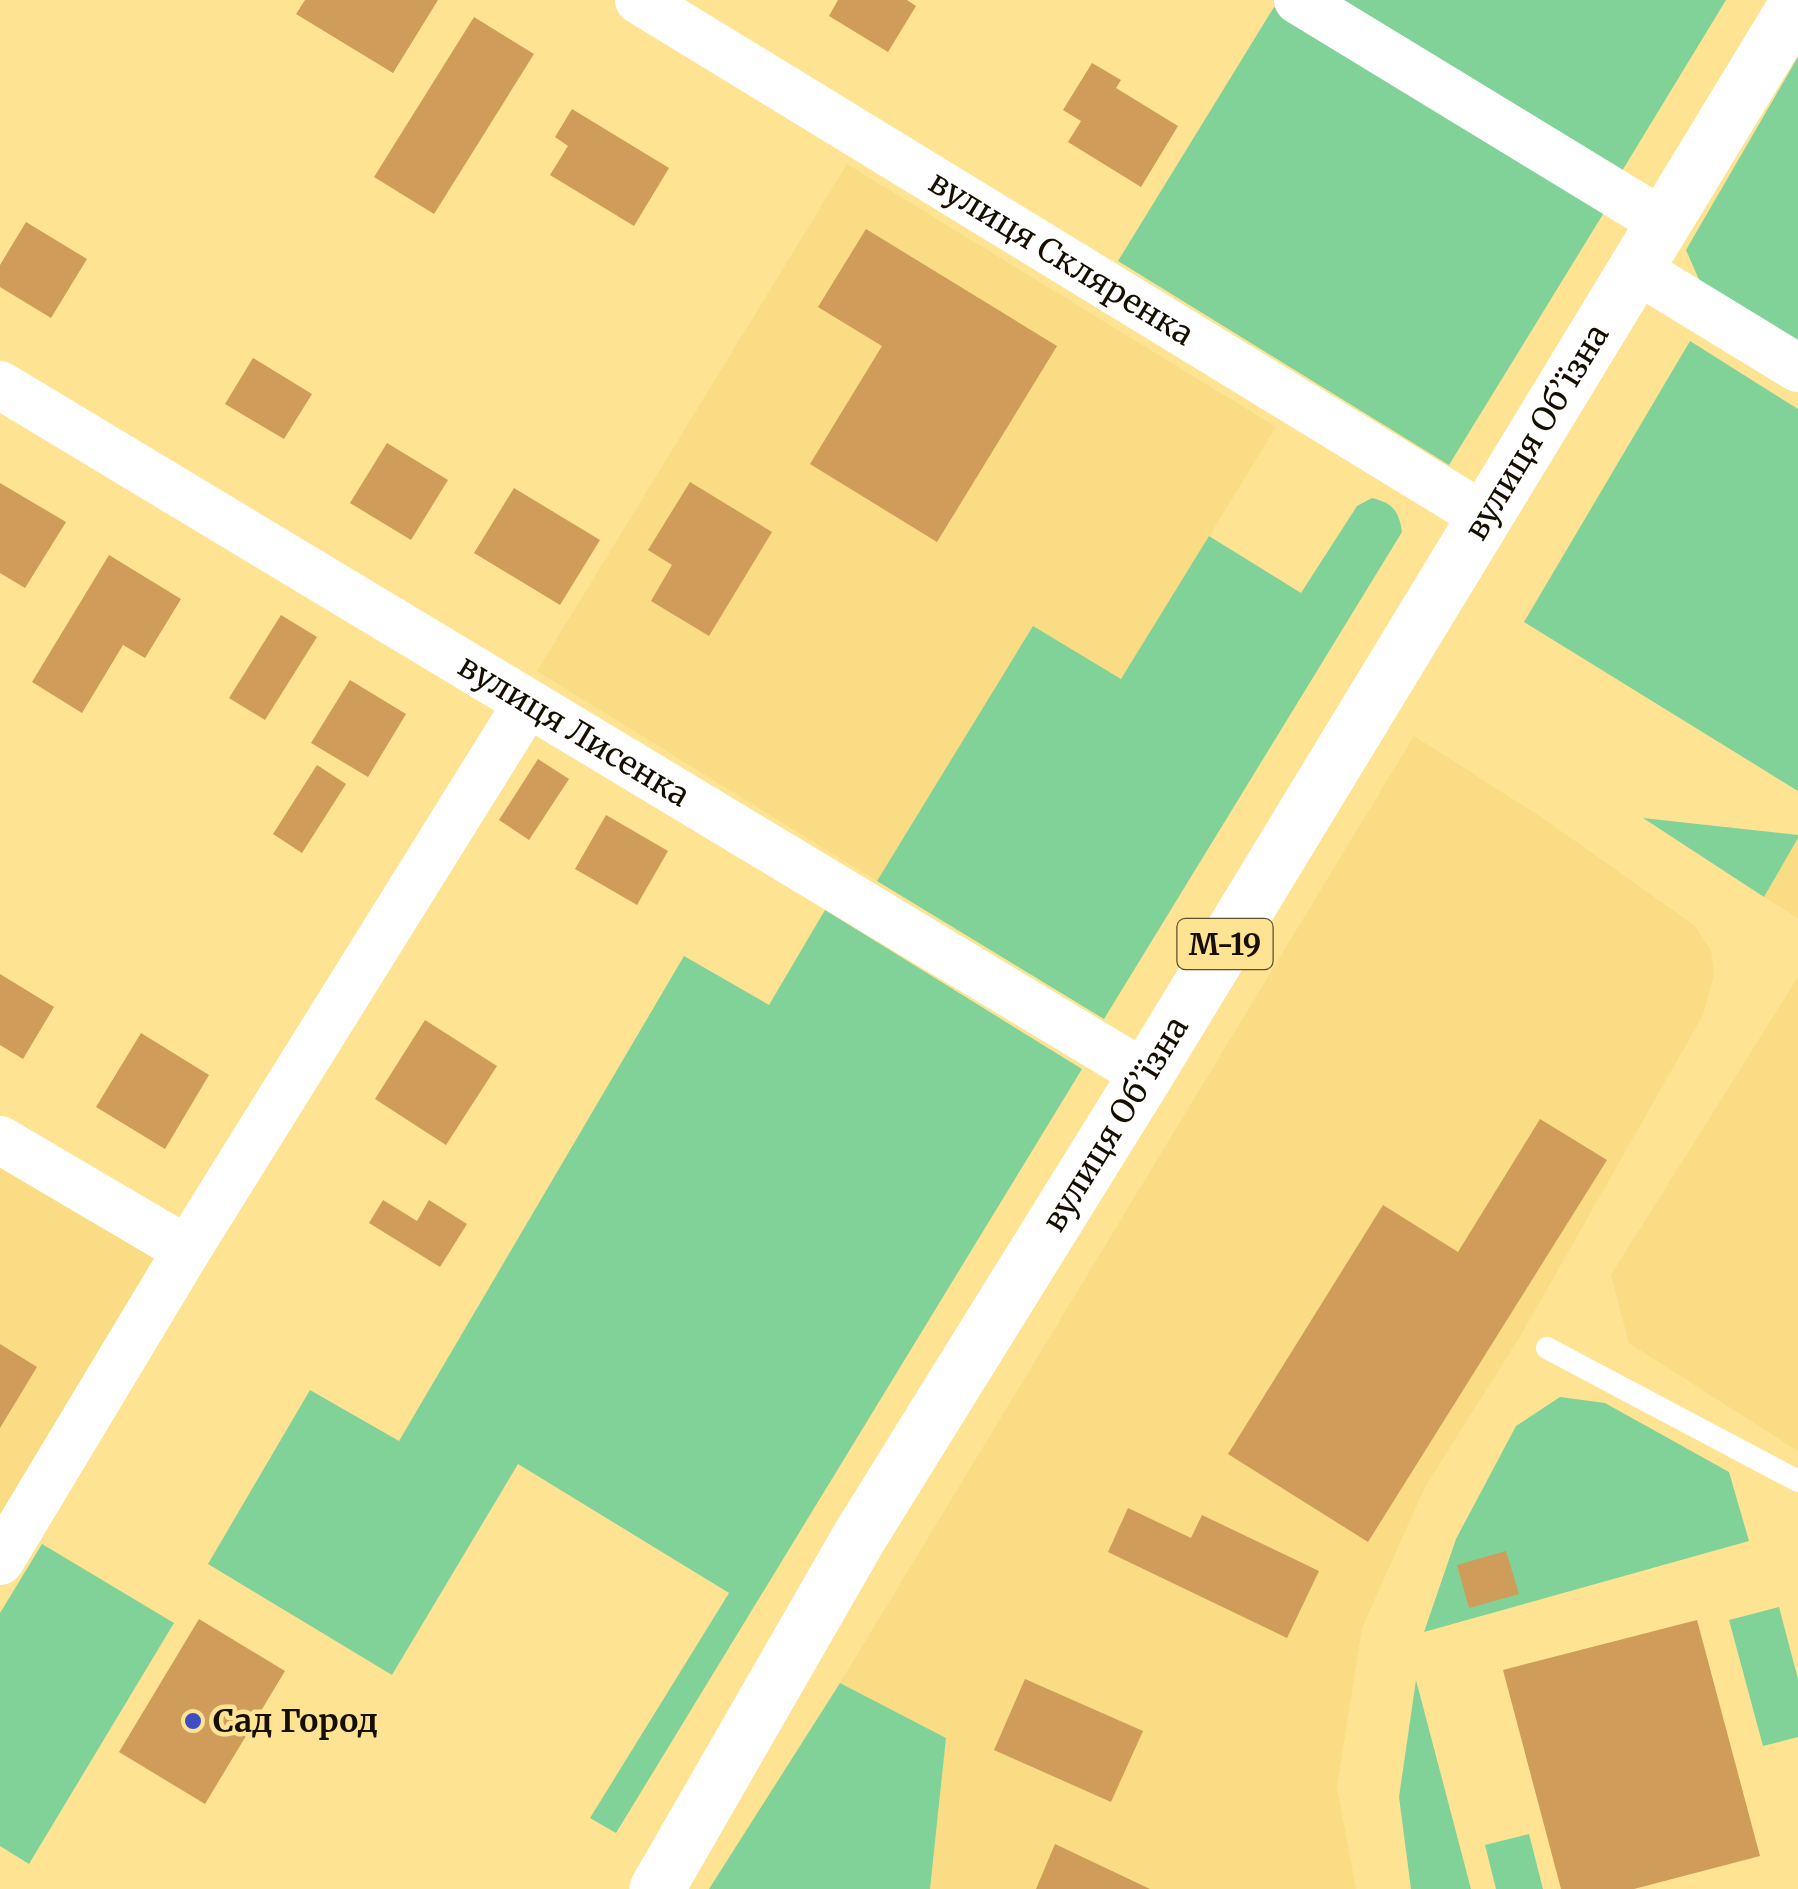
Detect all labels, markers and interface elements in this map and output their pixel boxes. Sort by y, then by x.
street label: вулиця Скляренка [922,162,1201,354]
street label: вулиця Об’їзна [1456,317,1617,547]
street label: вулиця Лисенка [451,646,697,815]
road number: М-19 [1178,919,1272,969]
street label: вулиця Об’їзна [1034,1009,1197,1239]
place label: Сад Город [213,1701,378,1741]
marker: Сад Город [182,1710,204,1732]

